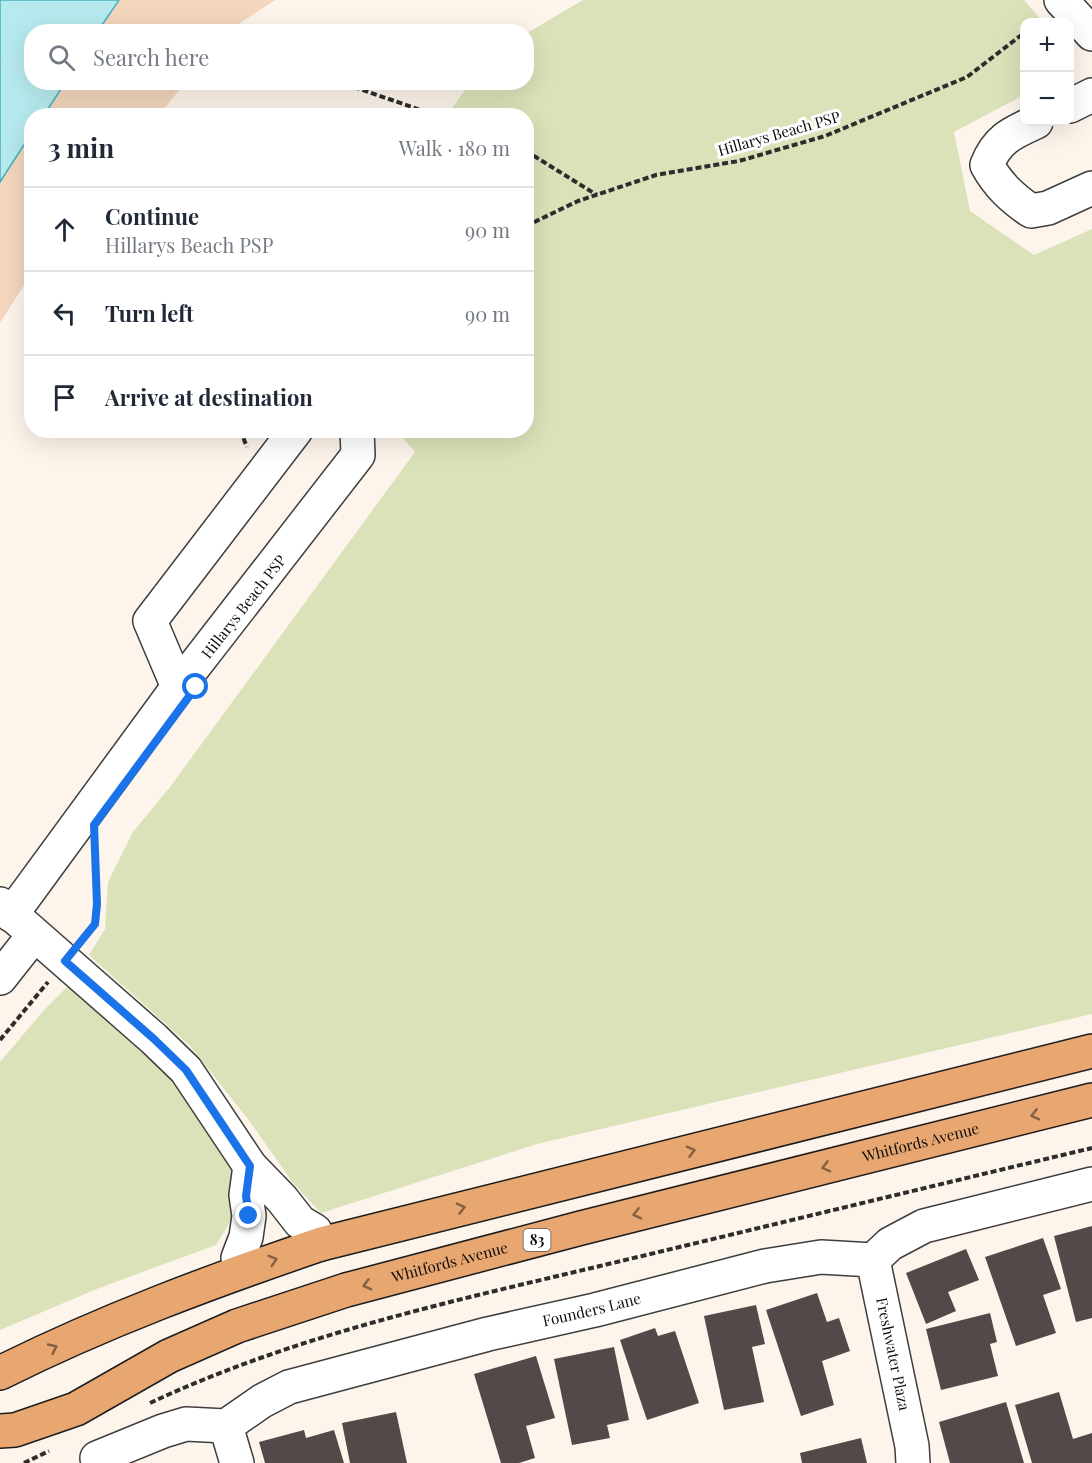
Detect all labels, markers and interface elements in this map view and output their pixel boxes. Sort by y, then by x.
map controls [1020,18,1074,126]
button: + [1020,18,1074,72]
search box [24,24,534,90]
icon: search [45,41,78,74]
text: Search here [93,42,209,72]
button: − [1020,72,1074,126]
street label: Hillarys Beach PSP [715,106,842,160]
text: 3 min [48,130,114,165]
text: Walk · 180 m [399,134,510,161]
text: Continue [105,201,199,231]
icon: ahead [48,213,81,246]
text: 90 m [465,216,510,243]
text: Hillarys Beach PSP [105,231,273,258]
icon: left [48,297,81,330]
text: Turn left [105,298,194,328]
text: 90 m [465,300,510,327]
icon: arrive [48,381,81,414]
text: Arrive at destination [105,382,313,412]
street label: Hillarys Beach PSP [196,550,290,662]
route start [182,673,208,699]
one-way arrow [1030,1107,1040,1120]
street label: Whitfords Avenue [859,1118,981,1166]
one-way arrow [685,1145,695,1158]
one-way arrow [821,1160,831,1173]
route end [235,1202,261,1228]
one-way arrow [456,1203,466,1216]
one-way arrow [632,1207,642,1220]
road number: 83 [524,1229,550,1251]
street label: Whitfords Avenue [388,1237,510,1287]
one-way arrow [267,1255,278,1268]
one-way arrow [362,1277,372,1290]
street label: Founders Lane [540,1288,643,1330]
street label: Freshwater Plaza [872,1295,915,1413]
one-way arrow [46,1343,57,1355]

